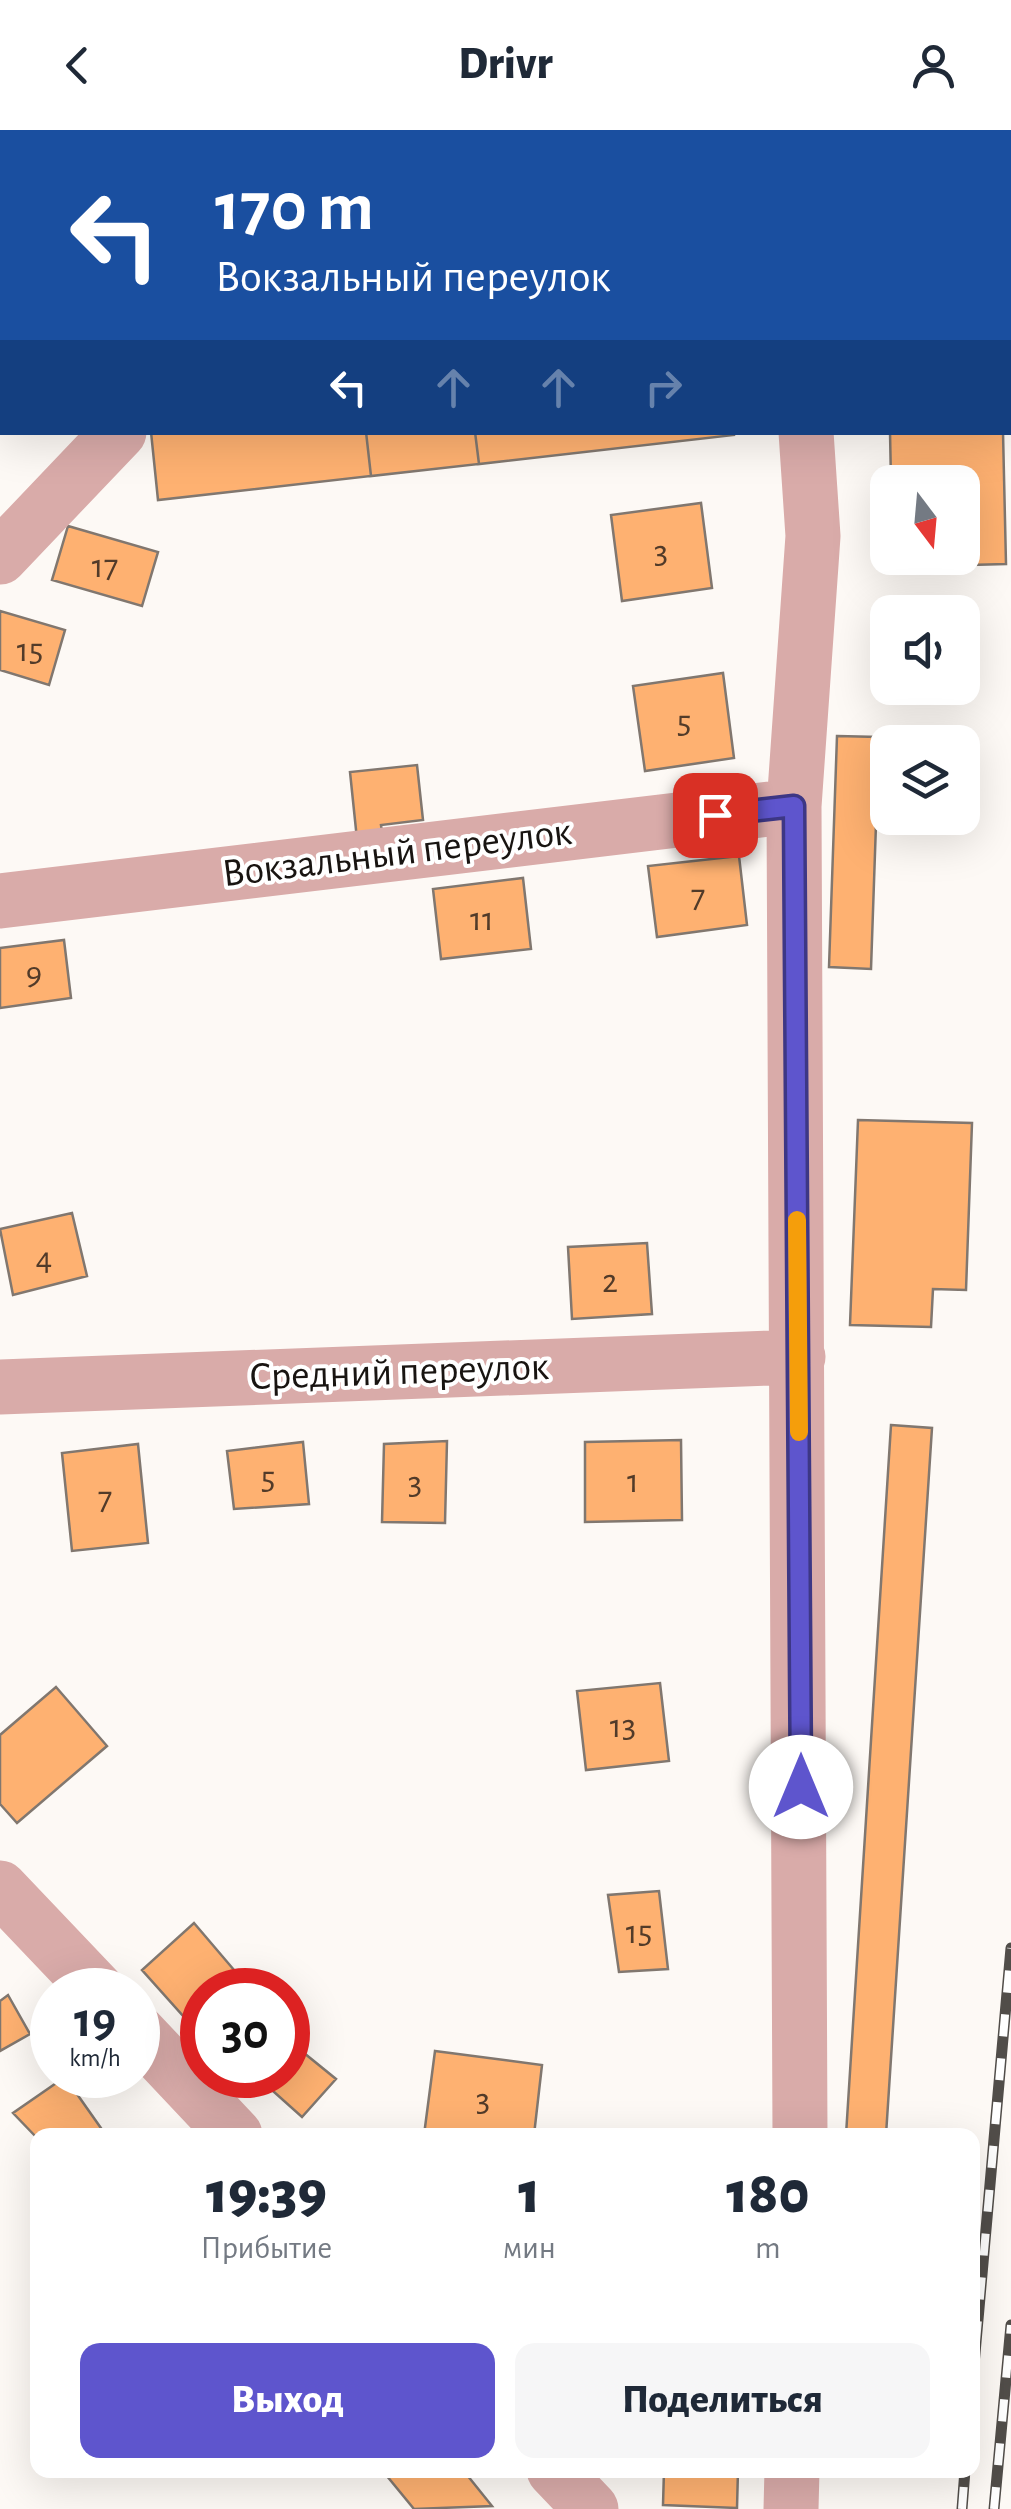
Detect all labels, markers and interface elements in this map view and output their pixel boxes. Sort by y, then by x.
icon: back [50,38,105,93]
icon: person [906,38,961,93]
text: Drivr [458,42,553,87]
icon: left [50,170,180,300]
text: 170 m [215,173,374,243]
text: Вокзальный переулок [215,255,611,300]
icon: left [321,360,376,415]
icon: ahead [426,360,481,415]
icon: ahead [531,360,586,415]
icon: right [636,360,691,415]
north arrow [870,465,980,575]
map controls [870,465,980,835]
house number: 3 [654,535,668,570]
house number: 17 [92,549,118,584]
button: sound [870,595,980,705]
house number: 15 [17,633,43,668]
house number: 5 [677,705,691,740]
button: layers [870,725,980,835]
pin [673,773,758,858]
icon: arrive [688,788,743,843]
street label: Вокзальный переулок [220,812,574,894]
house number: 7 [691,879,705,914]
house number: 11 [470,902,494,937]
house number: 9 [26,956,42,991]
house number: 4 [36,1242,52,1277]
house number: 2 [602,1264,618,1299]
street label: Средний переулок [248,1347,550,1397]
house number: 5 [261,1461,275,1496]
house number: 1 [627,1464,639,1499]
house number: 3 [408,1466,422,1501]
house number: 7 [98,1481,112,1516]
house number: 13 [610,1709,636,1744]
position arrow [749,1735,853,1839]
house number: 15 [626,1915,652,1950]
speed limit sign: 30 [180,1968,310,2098]
text: 19 [74,1996,116,2046]
text: km/h [69,2046,121,2071]
house number: 3 [476,2083,490,2118]
text: 19:39 [206,2164,327,2224]
text: 1 [518,2164,540,2224]
text: 180 [726,2164,810,2224]
text: Прибытие [200,2232,332,2264]
text: мин [503,2232,556,2264]
text: m [755,2232,781,2264]
button: Выход [80,2343,495,2458]
button: Поделиться [515,2343,930,2458]

